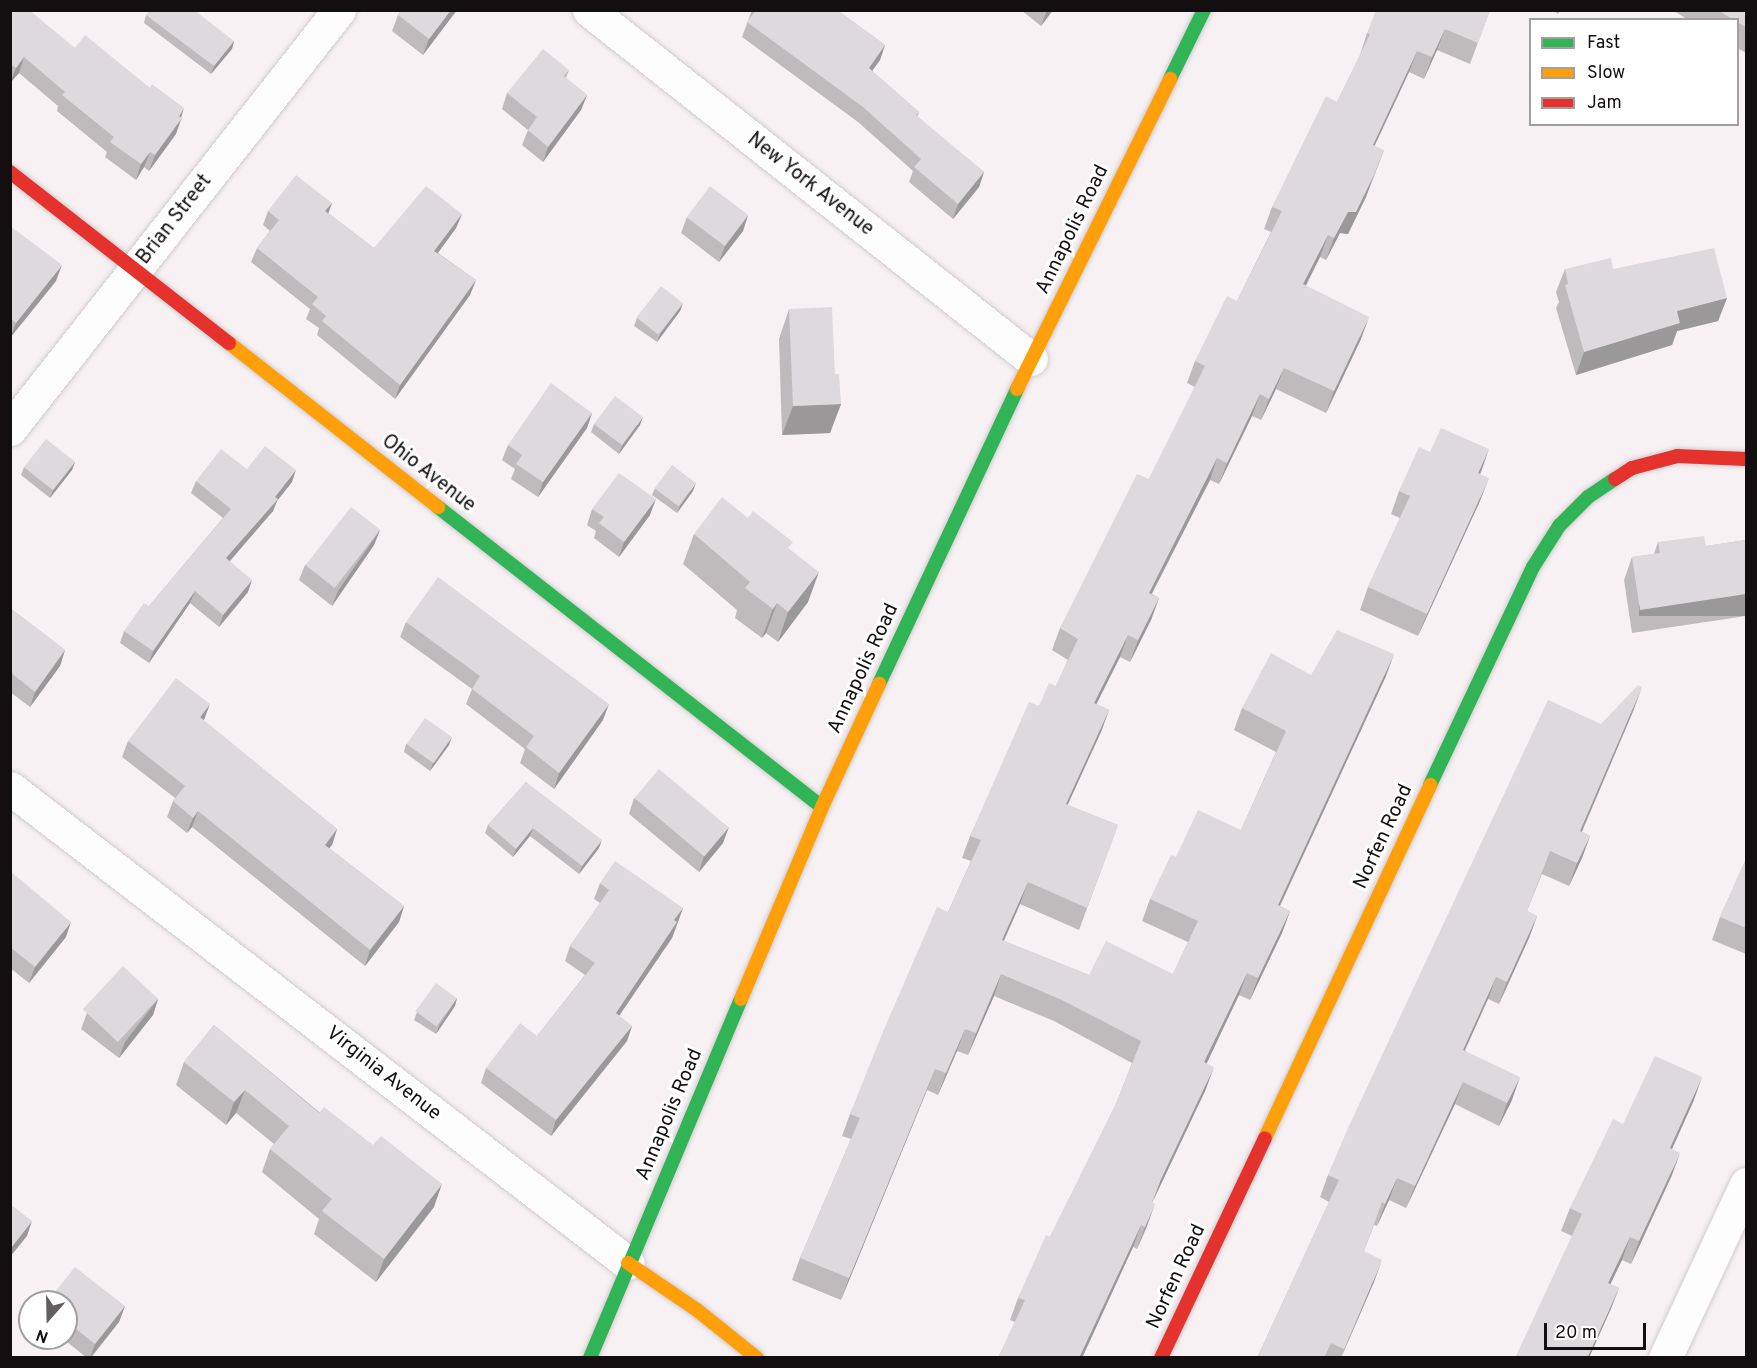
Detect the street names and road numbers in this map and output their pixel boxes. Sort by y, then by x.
street label: New York Avenue [741,128,879,242]
street label: Annapolis Road [1031,162,1115,298]
street label: Brian Street [132,170,218,270]
street label: Ohio Avenue [376,430,480,518]
street label: Annapolis Road [823,600,905,738]
street label: Norfen Road [1349,781,1419,893]
street label: Virginia Avenue [320,1021,446,1127]
street label: Annapolis Road [631,1046,709,1184]
street label: Norfen Road [1142,1221,1212,1333]

